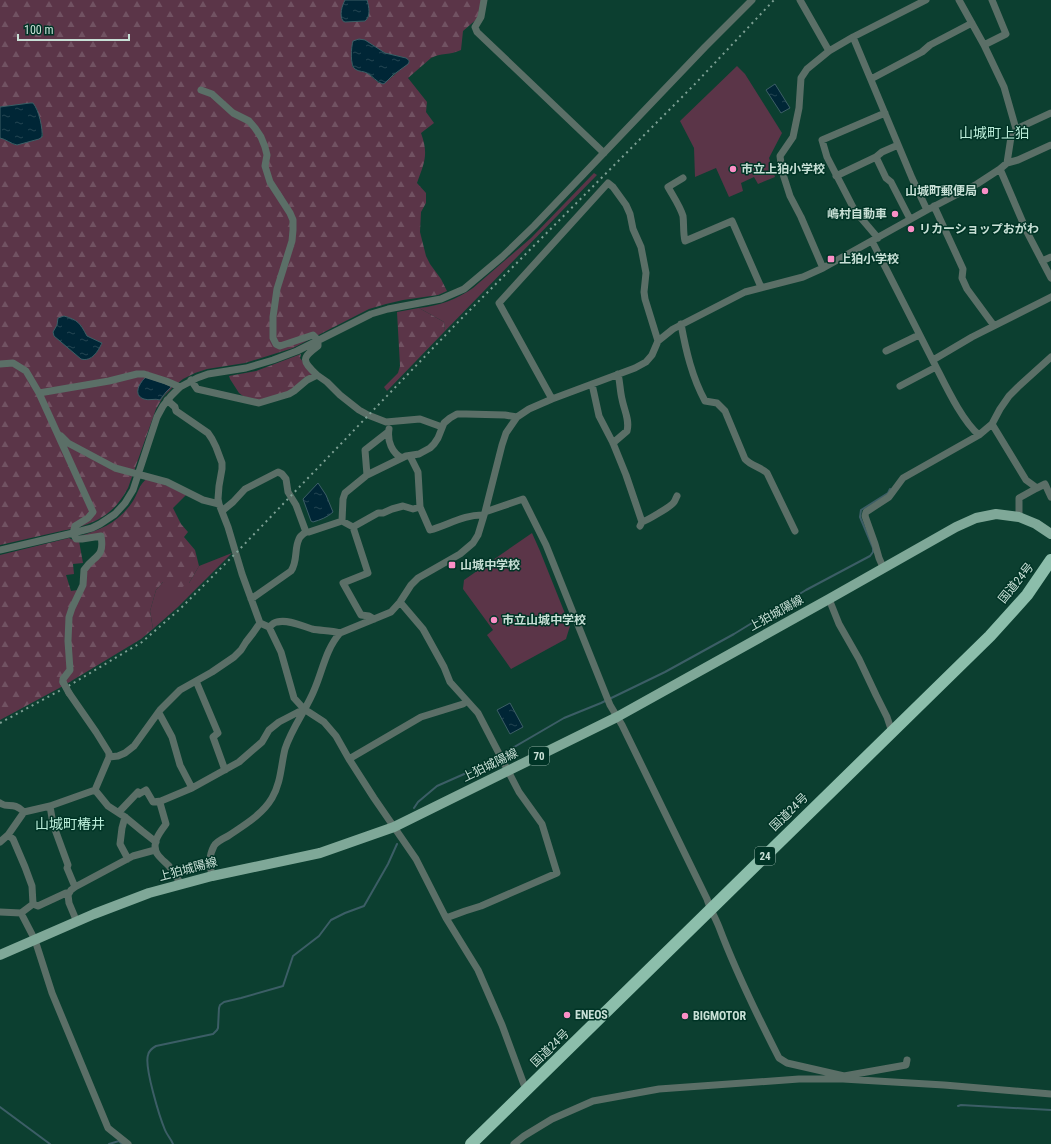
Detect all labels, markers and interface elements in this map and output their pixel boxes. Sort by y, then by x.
scale bar [18,16,129,42]
text: 100 m [24,23,54,37]
district label: 山城町上狛 [959,125,1029,141]
place label: 市立上狛小学校 [741,162,825,176]
marker: 市立上狛小学校 [728,164,738,174]
place label: 山城町郵便局 [905,184,977,198]
marker: 山城町郵便局 [980,186,990,196]
place label: 嶋村自動車 [827,207,887,221]
marker: 嶋村自動車 [890,209,900,219]
place label: リカーショップおがわ [919,222,1039,236]
marker: リカーショップおがわ [906,224,916,234]
place label: 上狛小学校 [839,252,899,266]
marker: 上狛小学校 [826,254,836,264]
place label: 山城中学校 [460,558,520,572]
marker: 山城中学校 [447,560,457,570]
street label: 国道24号 [996,560,1036,606]
street label: 上狛城陽線 [746,592,806,634]
place label: 市立山城中学校 [502,613,586,627]
marker: 市立山城中学校 [489,615,499,625]
street label: 上狛城陽線 [460,746,520,784]
road number: 70 [529,747,549,765]
street label: 国道24号 [767,790,811,834]
district label: 山城町椿井 [35,816,105,832]
road number: 24 [755,847,775,865]
street label: 上狛城陽線 [157,854,219,884]
place label: ENEOS [575,1008,608,1022]
place label: BIGMOTOR [693,1009,746,1023]
marker: ENEOS [562,1010,572,1020]
marker: BIGMOTOR [680,1011,690,1021]
street label: 国道24号 [528,1026,572,1070]

